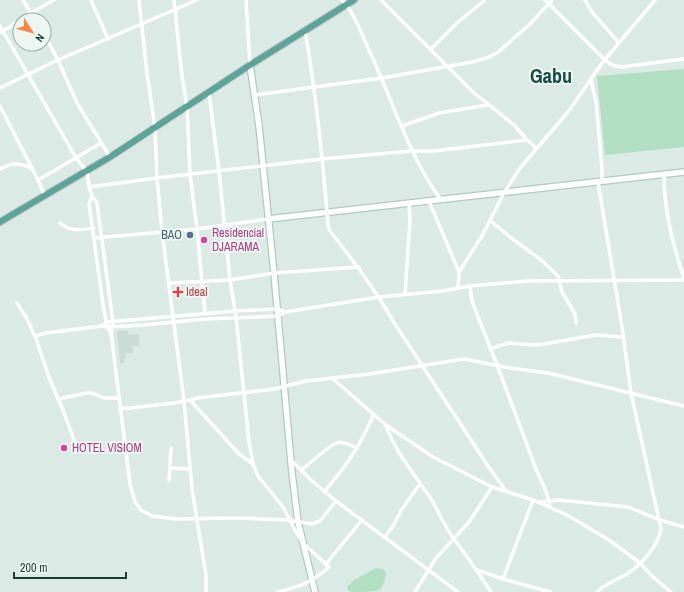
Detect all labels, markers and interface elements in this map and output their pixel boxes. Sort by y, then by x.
north arrow [12,12,52,52]
text: N [33,31,48,45]
district label: Gabu [530,62,572,89]
place label: Residencial DJARAMA [212,225,264,255]
place label: BAO [161,227,182,243]
marker: BAO [185,230,195,240]
marker: Residencial DJARAMA [199,235,209,245]
place label: Ideal [186,284,207,300]
marker: Ideal [173,287,183,297]
place label: HOTEL VISIOM [72,440,142,456]
marker: HOTEL VISIOM [59,443,69,453]
scale bar [14,554,126,580]
text: 200 m [20,560,47,576]

